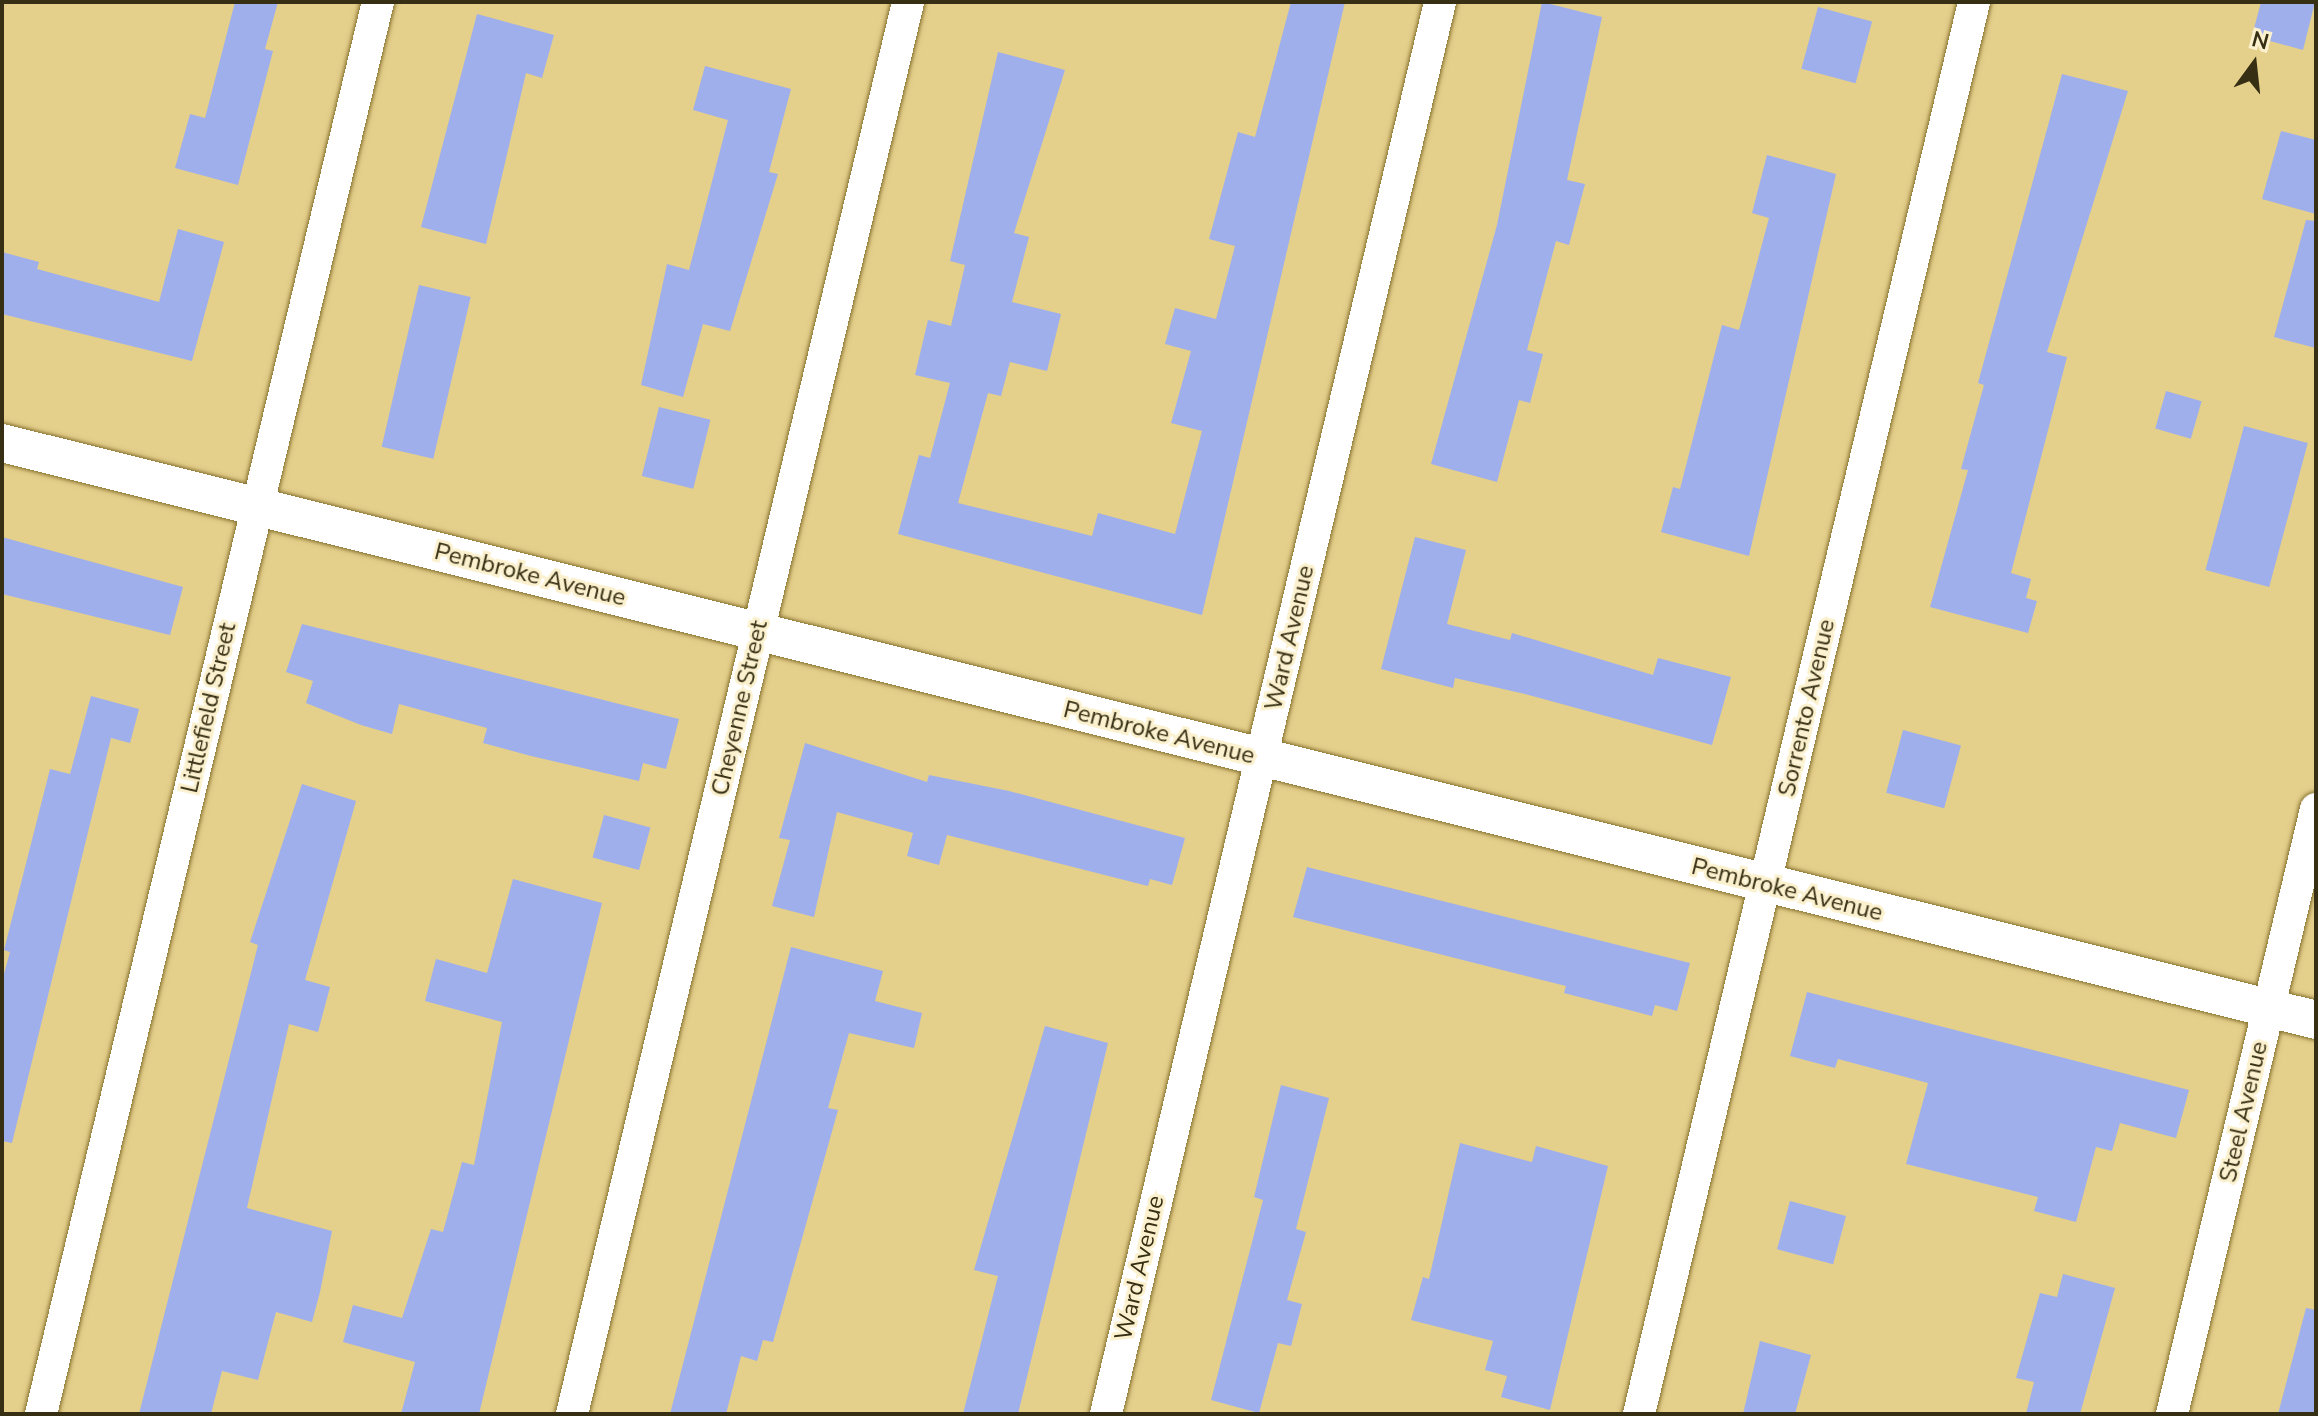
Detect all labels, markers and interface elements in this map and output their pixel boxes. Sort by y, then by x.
north arrow [2214,24,2294,104]
text: N [2248,24,2272,57]
street label: Pembroke Avenue [431,537,629,613]
street label: Ward Avenue [1259,563,1321,713]
street label: Sorrento Avenue [1773,617,1841,799]
street label: Cheyenne Street [706,618,774,798]
street label: Littlefield Street [175,620,243,796]
street label: Pembroke Avenue [1060,695,1258,771]
street label: Pembroke Avenue [1688,852,1886,928]
street label: Steel Avenue [2214,1039,2274,1185]
street label: Ward Avenue [1109,1193,1171,1343]

